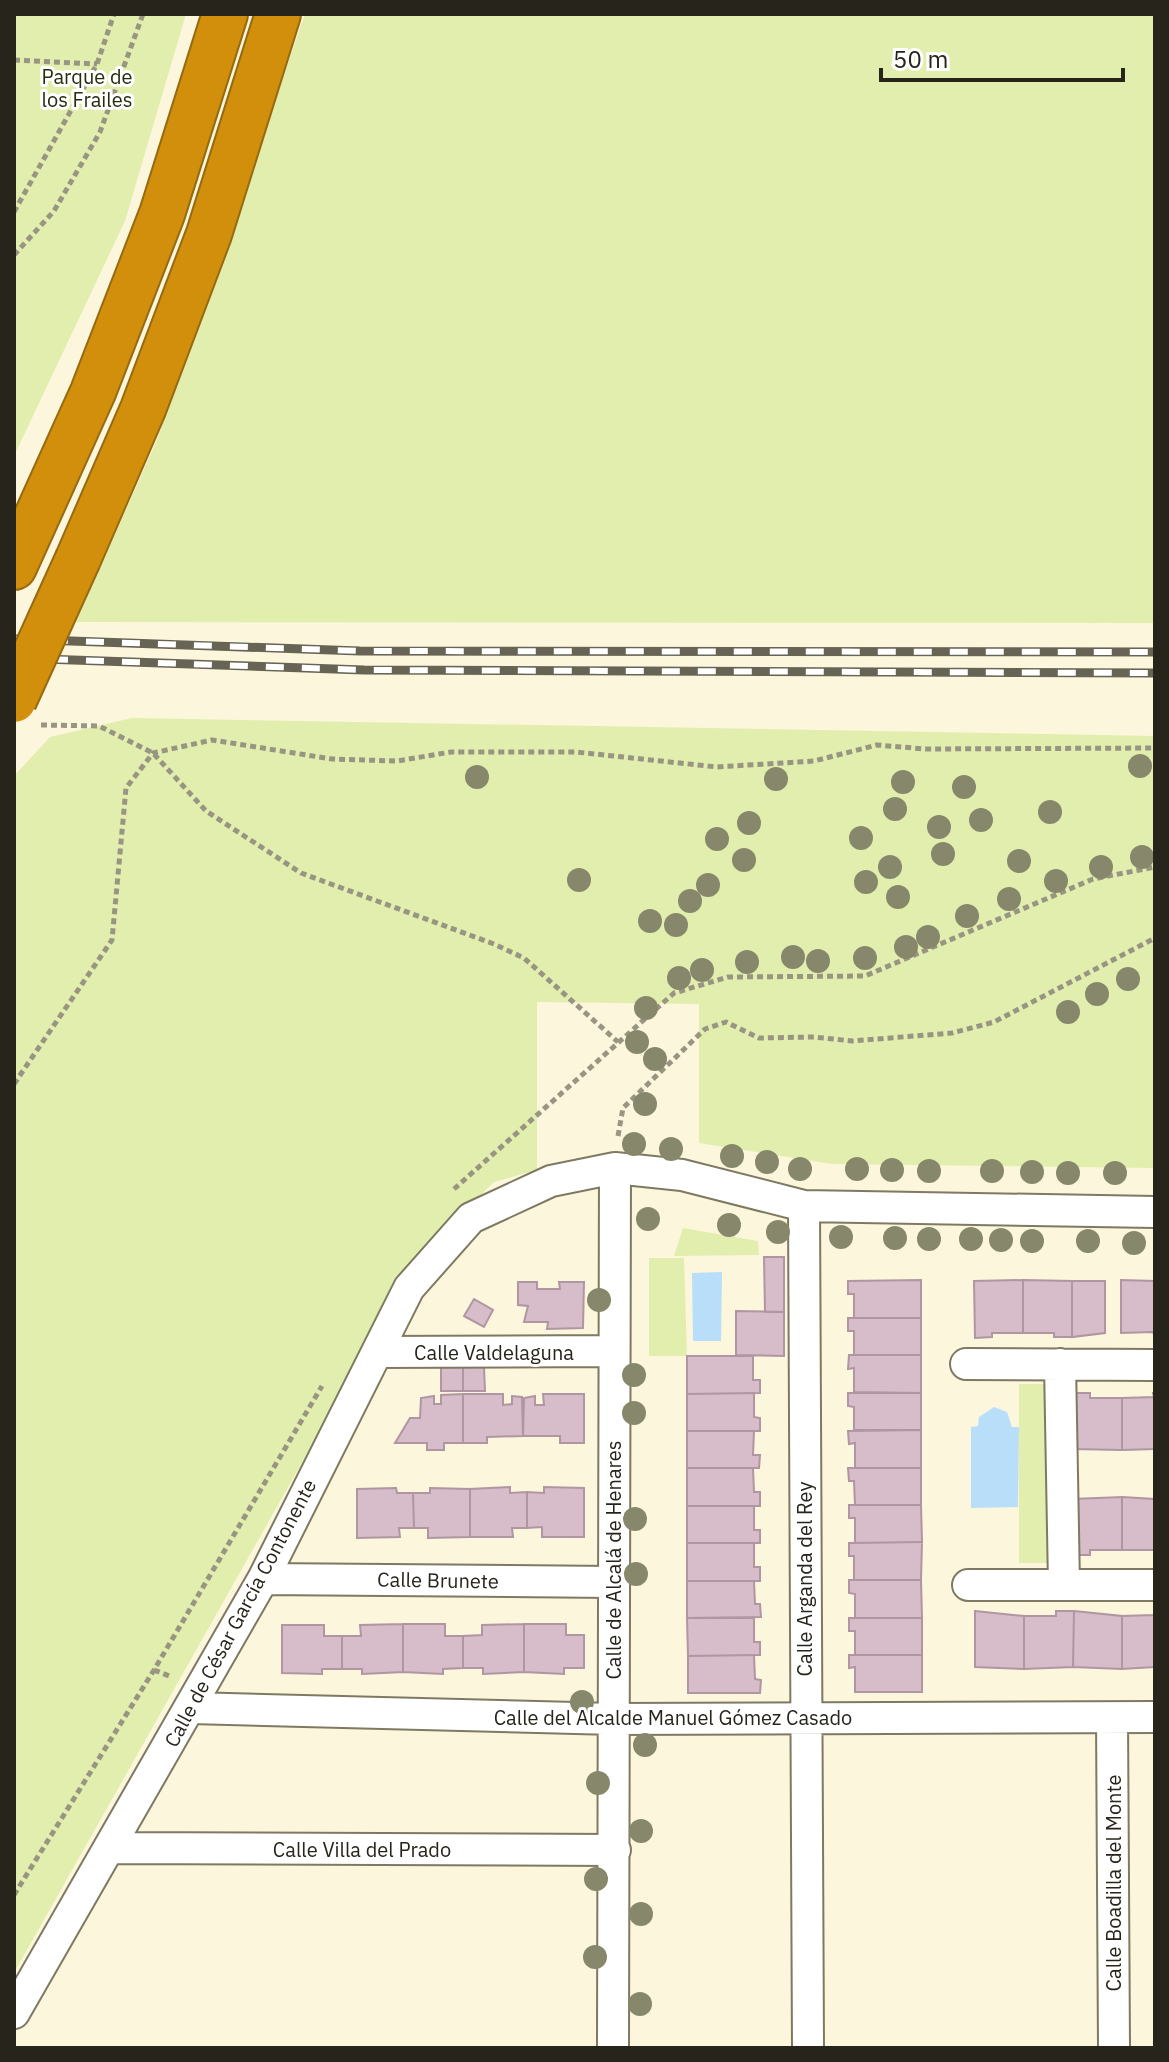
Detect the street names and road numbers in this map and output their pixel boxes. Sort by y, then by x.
street label: Calle Valdelaguna [414,1339,574,1366]
street label: Calle de Alcalá de Henares [600,1440,627,1680]
street label: Calle de César García Contonente [158,1474,322,1752]
street label: Calle Arganda del Rey [791,1482,818,1676]
street label: Calle Brunete [377,1565,499,1595]
street label: Calle del Alcalde Manuel Gómez Casado [494,1704,852,1731]
street label: Calle Boadilla del Monte [1100,1775,1127,1991]
street label: Calle Villa del Prado [273,1836,451,1863]

